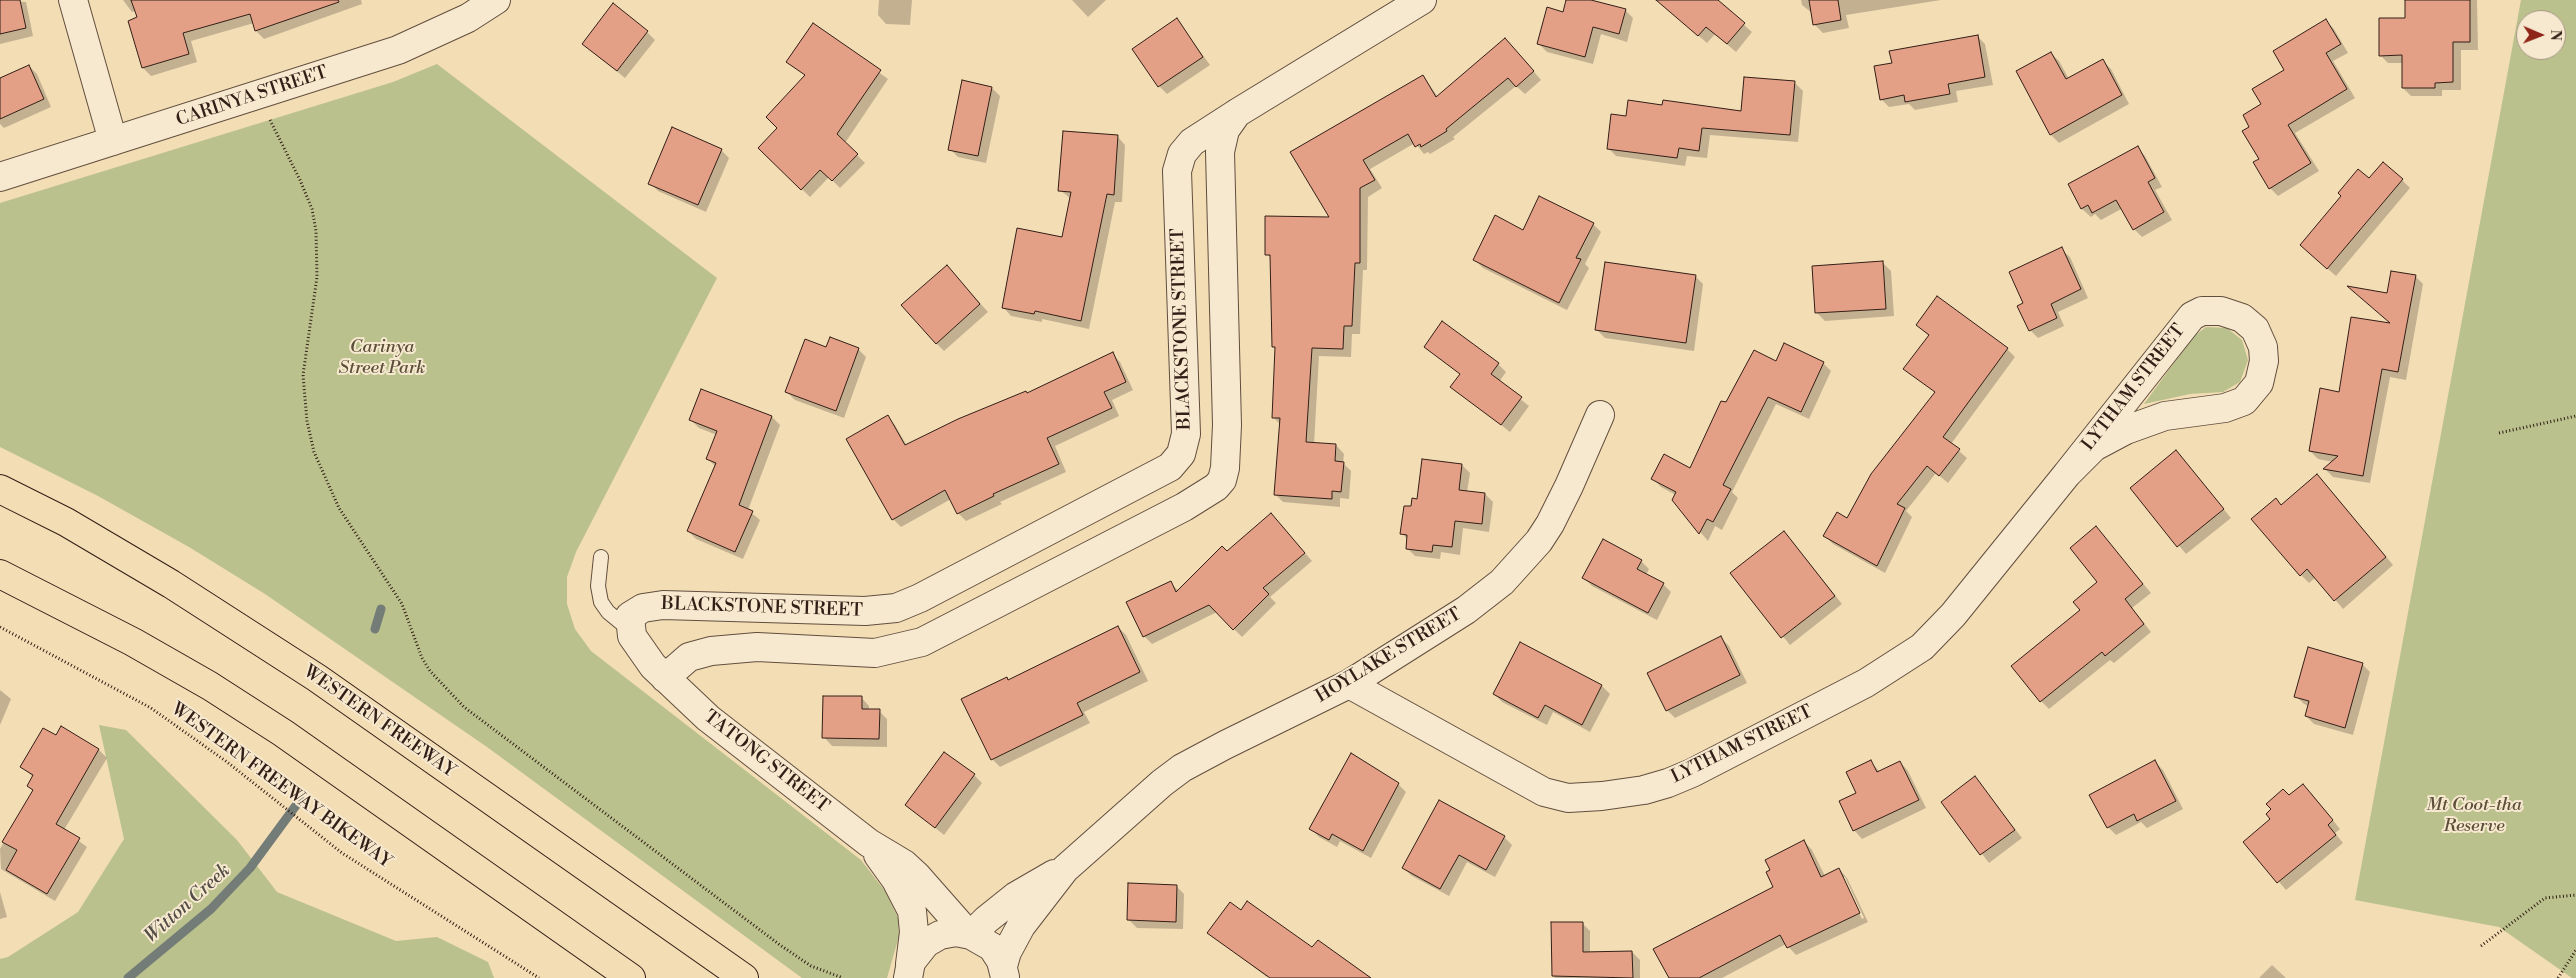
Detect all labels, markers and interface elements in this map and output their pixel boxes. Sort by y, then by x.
north arrow [2516,10,2566,60]
text: N [2546,30,2564,41]
street label: CARINYA STREET [173,62,331,132]
street label: BLACKSTONE STREET [1168,228,1196,430]
street label: LYTHAM STREET [2078,320,2190,456]
park label: Carinya Street Park [339,337,425,379]
street label: BLACKSTONE STREET [661,594,863,622]
street label: HOYLAKE STREET [1312,604,1466,708]
street label: WESTERN FREEWAY [299,661,459,783]
street label: WESTERN FREEWAY BIKEWAY [166,699,396,873]
street label: LYTHAM STREET [1668,701,1816,789]
street label: TATONG STREET [699,706,833,818]
park label: Mt Coot-tha Reserve [2426,795,2522,838]
water label: Witton Creek [140,860,236,948]

